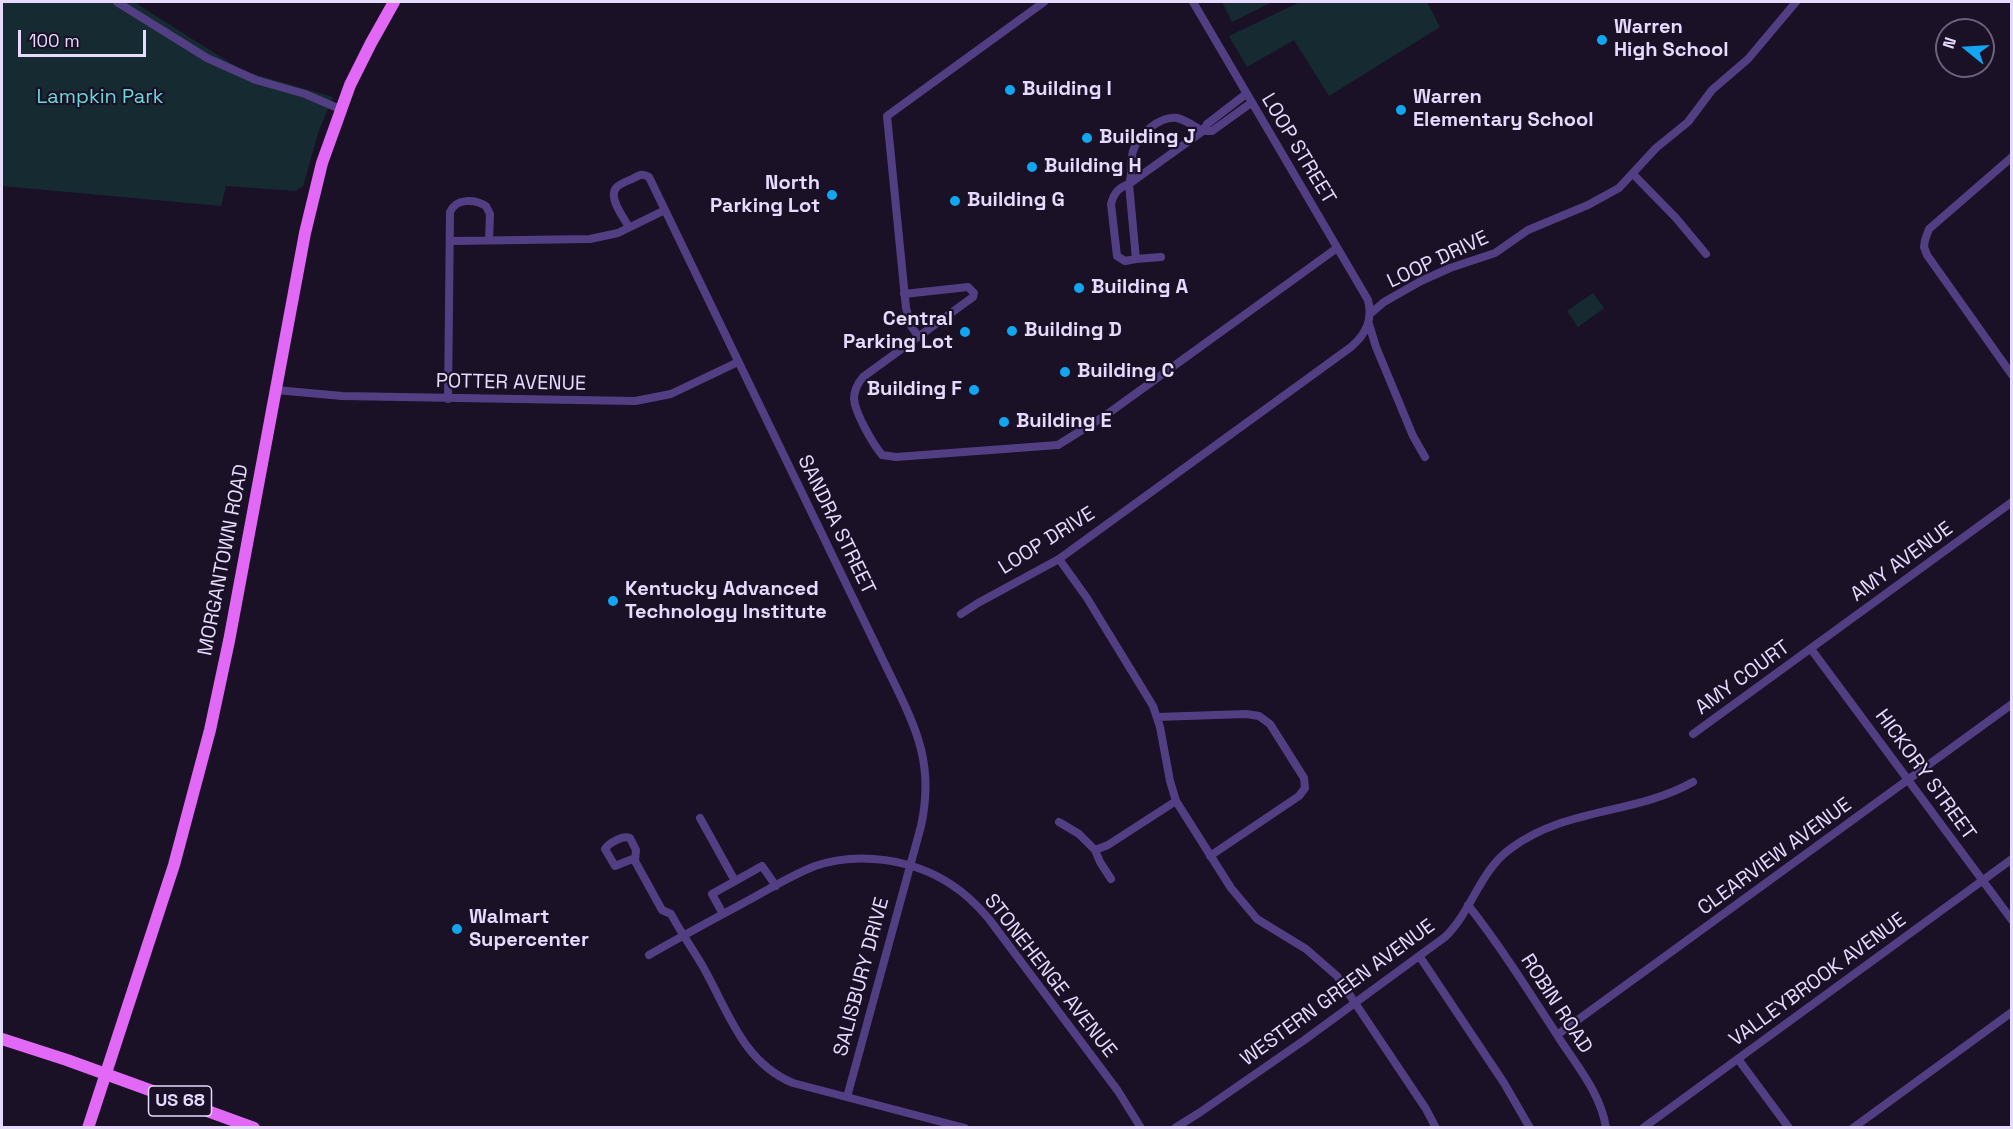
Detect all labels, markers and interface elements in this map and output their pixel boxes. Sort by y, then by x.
place label: Warren High School [1614,16,1729,63]
scale bar [21,18,148,56]
north arrow [1935,18,1995,78]
text: 100 m [29,29,80,52]
marker: Warren High School [1595,33,1609,47]
text: N [1938,35,1961,51]
place label: Building I [1022,78,1112,102]
marker: Building I [1003,83,1017,97]
park label: Lampkin Park [36,86,164,110]
place label: Warren Elementary School [1413,86,1594,133]
street label: LOOP STREET [1256,89,1340,209]
marker: Warren Elementary School [1394,103,1408,117]
place label: Building J [1099,126,1196,150]
marker: Building J [1080,131,1094,145]
place label: Building H [1044,155,1142,179]
marker: Building H [1025,160,1039,174]
place label: North Parking Lot [710,172,820,219]
marker: North Parking Lot [825,188,839,202]
place label: Building G [967,189,1065,213]
marker: Building G [948,194,962,208]
street label: LOOP DRIVE [1384,226,1492,294]
place label: Building A [1091,276,1188,300]
marker: Building A [1072,281,1086,295]
place label: Central Parking Lot [843,308,953,355]
place label: Building D [1024,319,1122,343]
marker: Building D [1005,324,1019,338]
marker: Central Parking Lot [958,325,972,339]
place label: Building C [1077,360,1174,384]
marker: Building C [1058,365,1072,379]
street label: POTTER AVENUE [436,370,586,396]
place label: Building F [867,378,962,402]
marker: Building F [967,383,981,397]
place label: Building E [1016,410,1112,434]
marker: Building E [997,415,1011,429]
street label: SANDRA STREET [792,451,880,599]
street label: MORGANTOWN ROAD [194,462,254,658]
street label: LOOP DRIVE [994,502,1100,580]
street label: AMY AVENUE [1846,517,1958,607]
place label: Kentucky Advanced Technology Institute [625,578,827,625]
marker: Kentucky Advanced Technology Institute [606,594,620,608]
street label: AMY COURT [1691,636,1795,720]
street label: HICKORY STREET [1869,705,1981,845]
street label: CLEARVIEW AVENUE [1693,793,1857,921]
street label: STONEHENGE AVENUE [979,889,1121,1063]
street label: SALISBURY DRIVE [829,895,895,1059]
place label: Walmart Supercenter [469,906,589,953]
street label: VALLEYBROOK AVENUE [1725,908,1911,1052]
street label: WESTERN GREEN AVENUE [1236,914,1440,1072]
marker: Walmart Supercenter [450,922,464,936]
street label: ROBIN ROAD [1515,950,1597,1058]
road number: US 68 [148,1086,212,1116]

